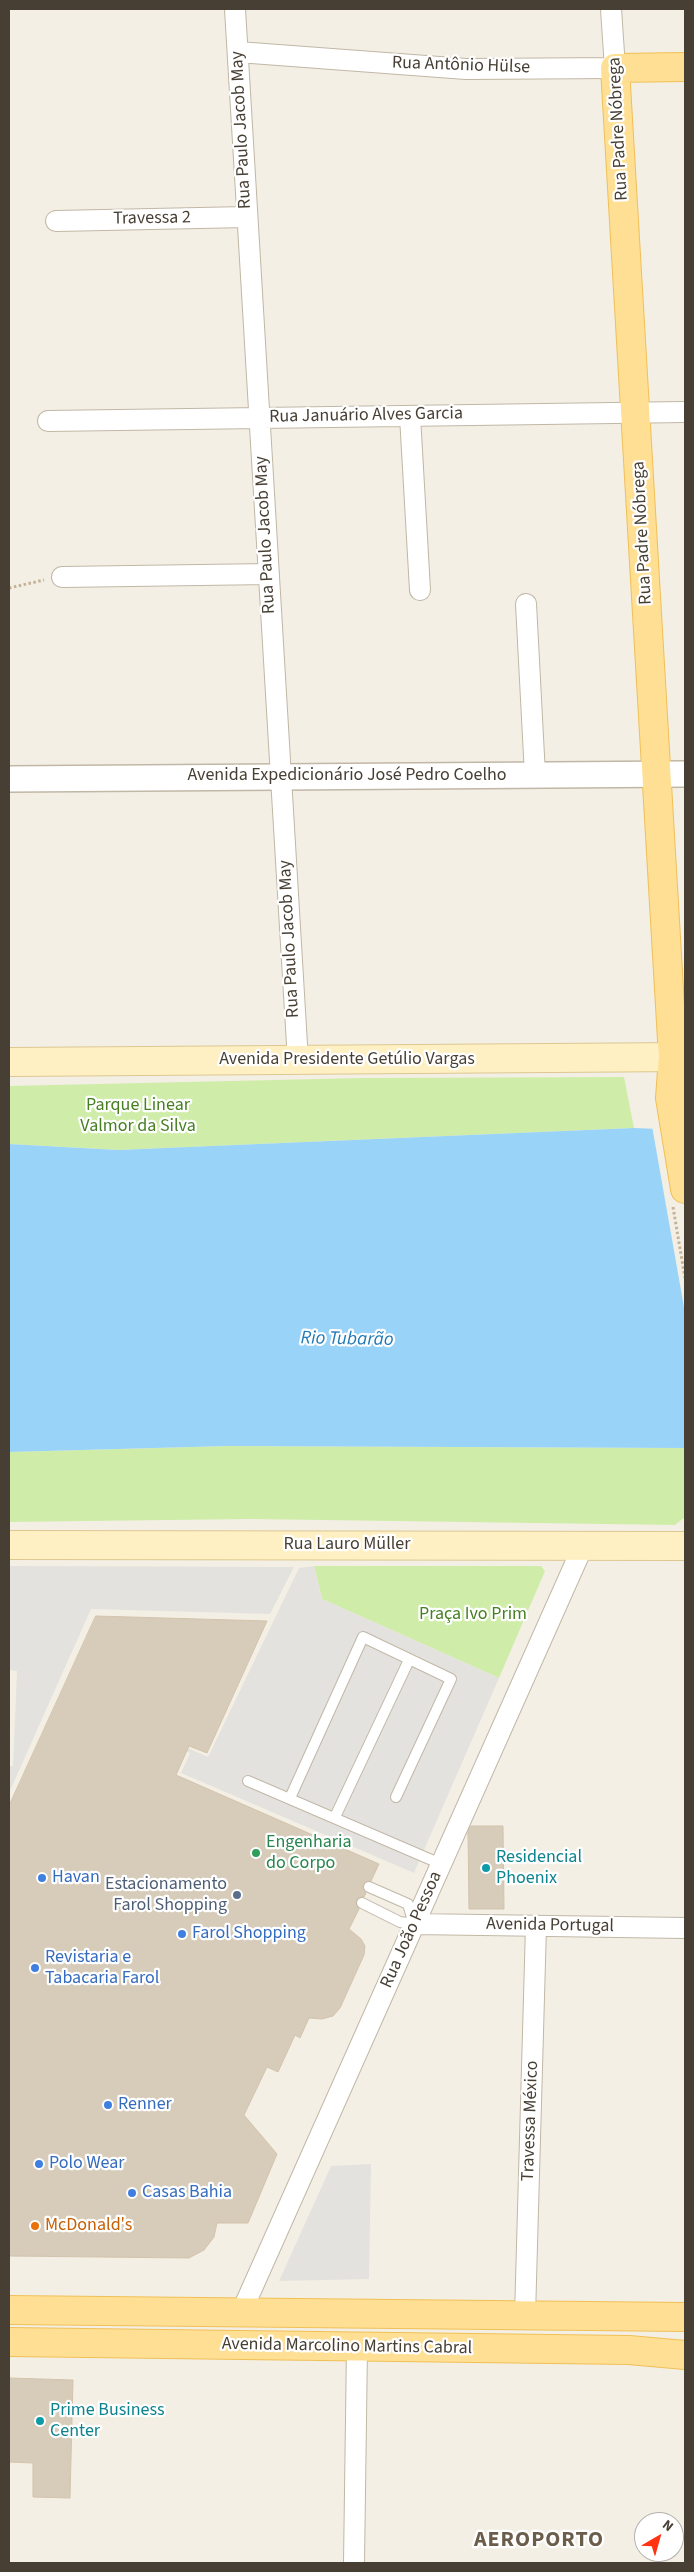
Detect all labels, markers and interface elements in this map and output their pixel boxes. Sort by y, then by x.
street label: Rua Paulo Jacob May [227,50,257,210]
street label: Rua Antônio Hülse [392,53,530,79]
street label: Rua Padre Nóbrega [604,57,634,201]
street label: Travessa 2 [113,208,191,230]
street label: Rua Januário Alves Garcia [269,404,463,428]
street label: Rua Paulo Jacob May [251,455,281,615]
street label: Rua Padre Nóbrega [628,461,658,605]
street label: Avenida Expedicionário José Pedro Coelho [187,765,507,787]
street label: Rua Paulo Jacob May [275,859,305,1019]
street label: Avenida Presidente Getúlio Vargas [219,1049,475,1071]
park label: Parque Linear Valmor da Silva [80,1095,196,1138]
water label: Rio Tubarão [300,1328,394,1352]
street label: Rua Lauro Müller [284,1534,410,1556]
park label: Praça Ivo Prim [419,1604,527,1626]
place label: Engenharia do Corpo [266,1832,352,1875]
marker: Engenharia do Corpo [250,1847,262,1859]
place label: Residencial Phoenix [496,1847,582,1890]
marker: Residencial Phoenix [480,1862,492,1874]
place label: Havan [52,1867,100,1889]
street label: Rua João Pessoa [377,1868,447,1992]
marker: Havan [36,1872,48,1884]
place label: Estacionamento Farol Shopping [105,1874,227,1916]
marker: Estacionamento Farol Shopping [231,1889,243,1901]
street label: Avenida Portugal [486,1914,614,1938]
place label: Farol Shopping [192,1923,306,1945]
marker: Farol Shopping [176,1928,188,1940]
place label: Revistaria e Tabacaria Farol [45,1947,159,1990]
marker: Revistaria e Tabacaria Farol [29,1962,41,1974]
street label: Travessa México [518,2060,544,2182]
place label: Renner [118,2094,172,2116]
marker: Renner [102,2099,114,2111]
place label: Polo Wear [49,2153,125,2175]
marker: Polo Wear [33,2158,45,2170]
place label: Casas Bahia [142,2182,232,2204]
marker: Casas Bahia [126,2187,138,2199]
place label: McDonald's [45,2215,132,2237]
marker: McDonald's [29,2220,41,2232]
street label: Avenida Marcolino Martins Cabral [222,2334,472,2360]
place label: Prime Business Center [50,2400,165,2442]
marker: Prime Business Center [34,2415,46,2427]
north arrow [634,2512,684,2562]
text: N [658,2515,677,2537]
district label: AEROPORTO [473,2528,605,2554]

